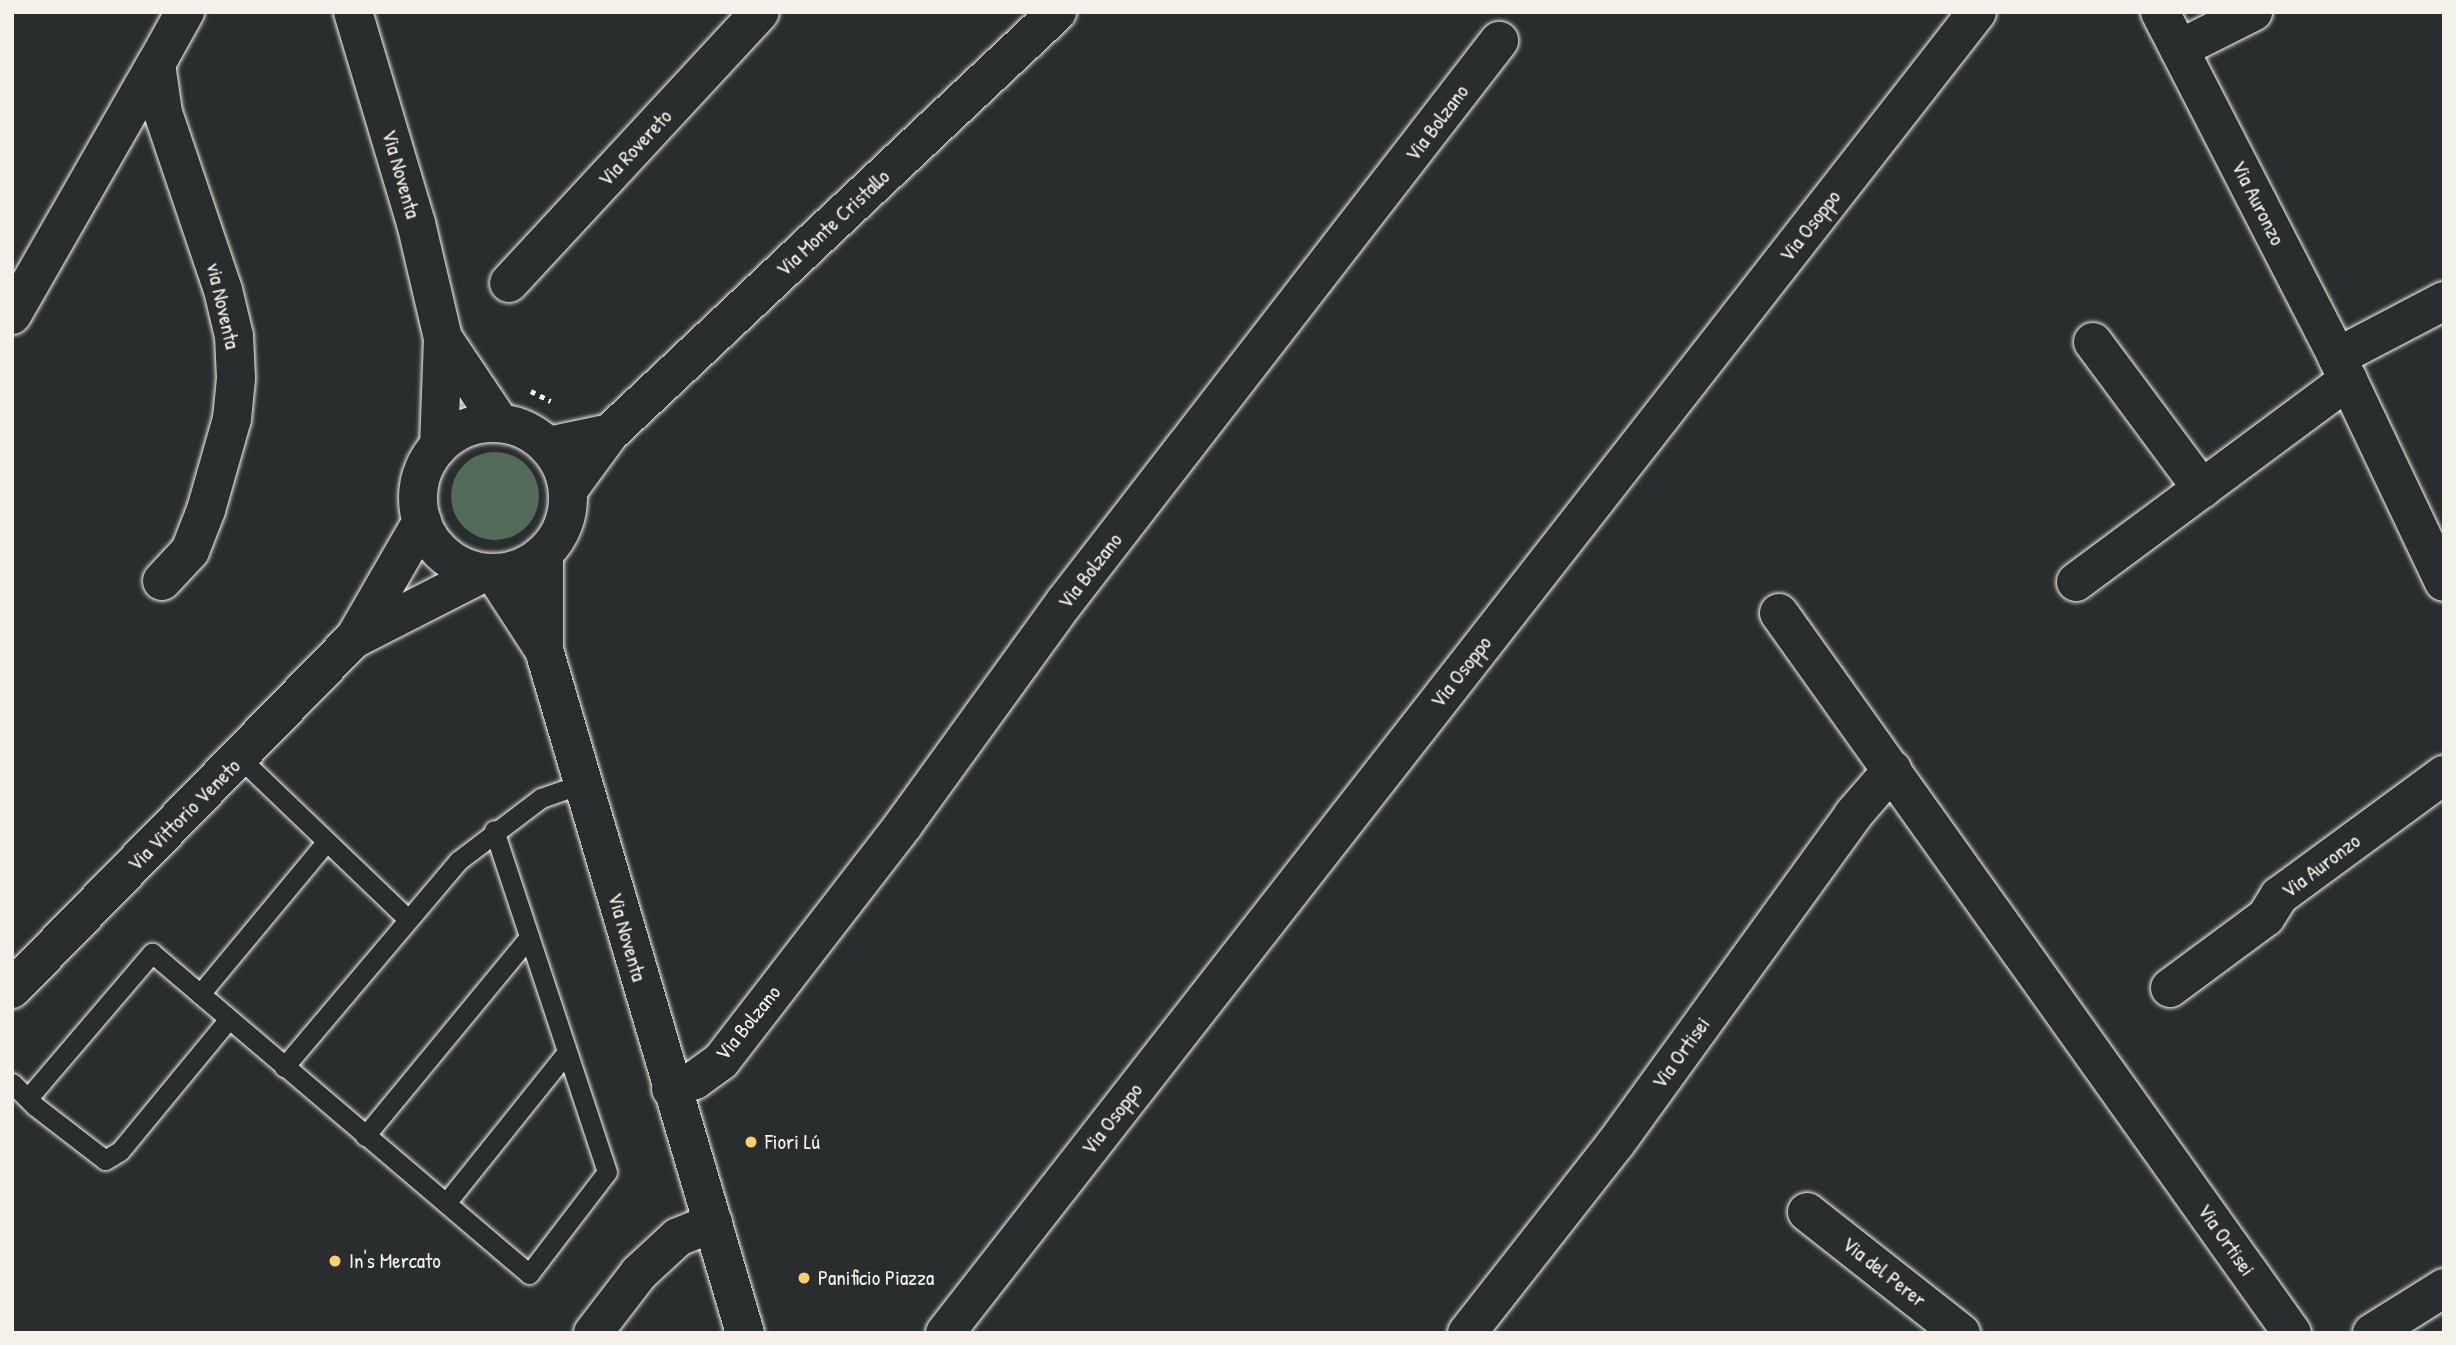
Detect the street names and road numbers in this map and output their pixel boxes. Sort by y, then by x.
street label: Via Bolzano [1400,80,1474,166]
street label: Via Rovereto [593,104,677,192]
street label: Via Noventa [376,127,426,221]
street label: Via Auronzo [2226,156,2290,250]
street label: Via Monte Cristallo [771,164,895,282]
street label: Via Osoppo [1774,185,1846,267]
street label: via Noventa [201,261,245,351]
street label: Via Bolzano [1053,528,1127,614]
street label: Via Osoppo [1425,631,1497,713]
street label: Via Vittorio Veneto [122,753,246,877]
street label: Via Auronzo [2277,828,2365,904]
street label: Via Noventa [602,890,652,984]
street label: Via Bolzano [710,980,786,1066]
street label: Via Ortisei [1647,1012,1715,1094]
street label: Via Osoppo [1076,1078,1148,1160]
street label: Via Ortisei [2192,1199,2260,1281]
street label: Via del Perer [1837,1231,1931,1313]

